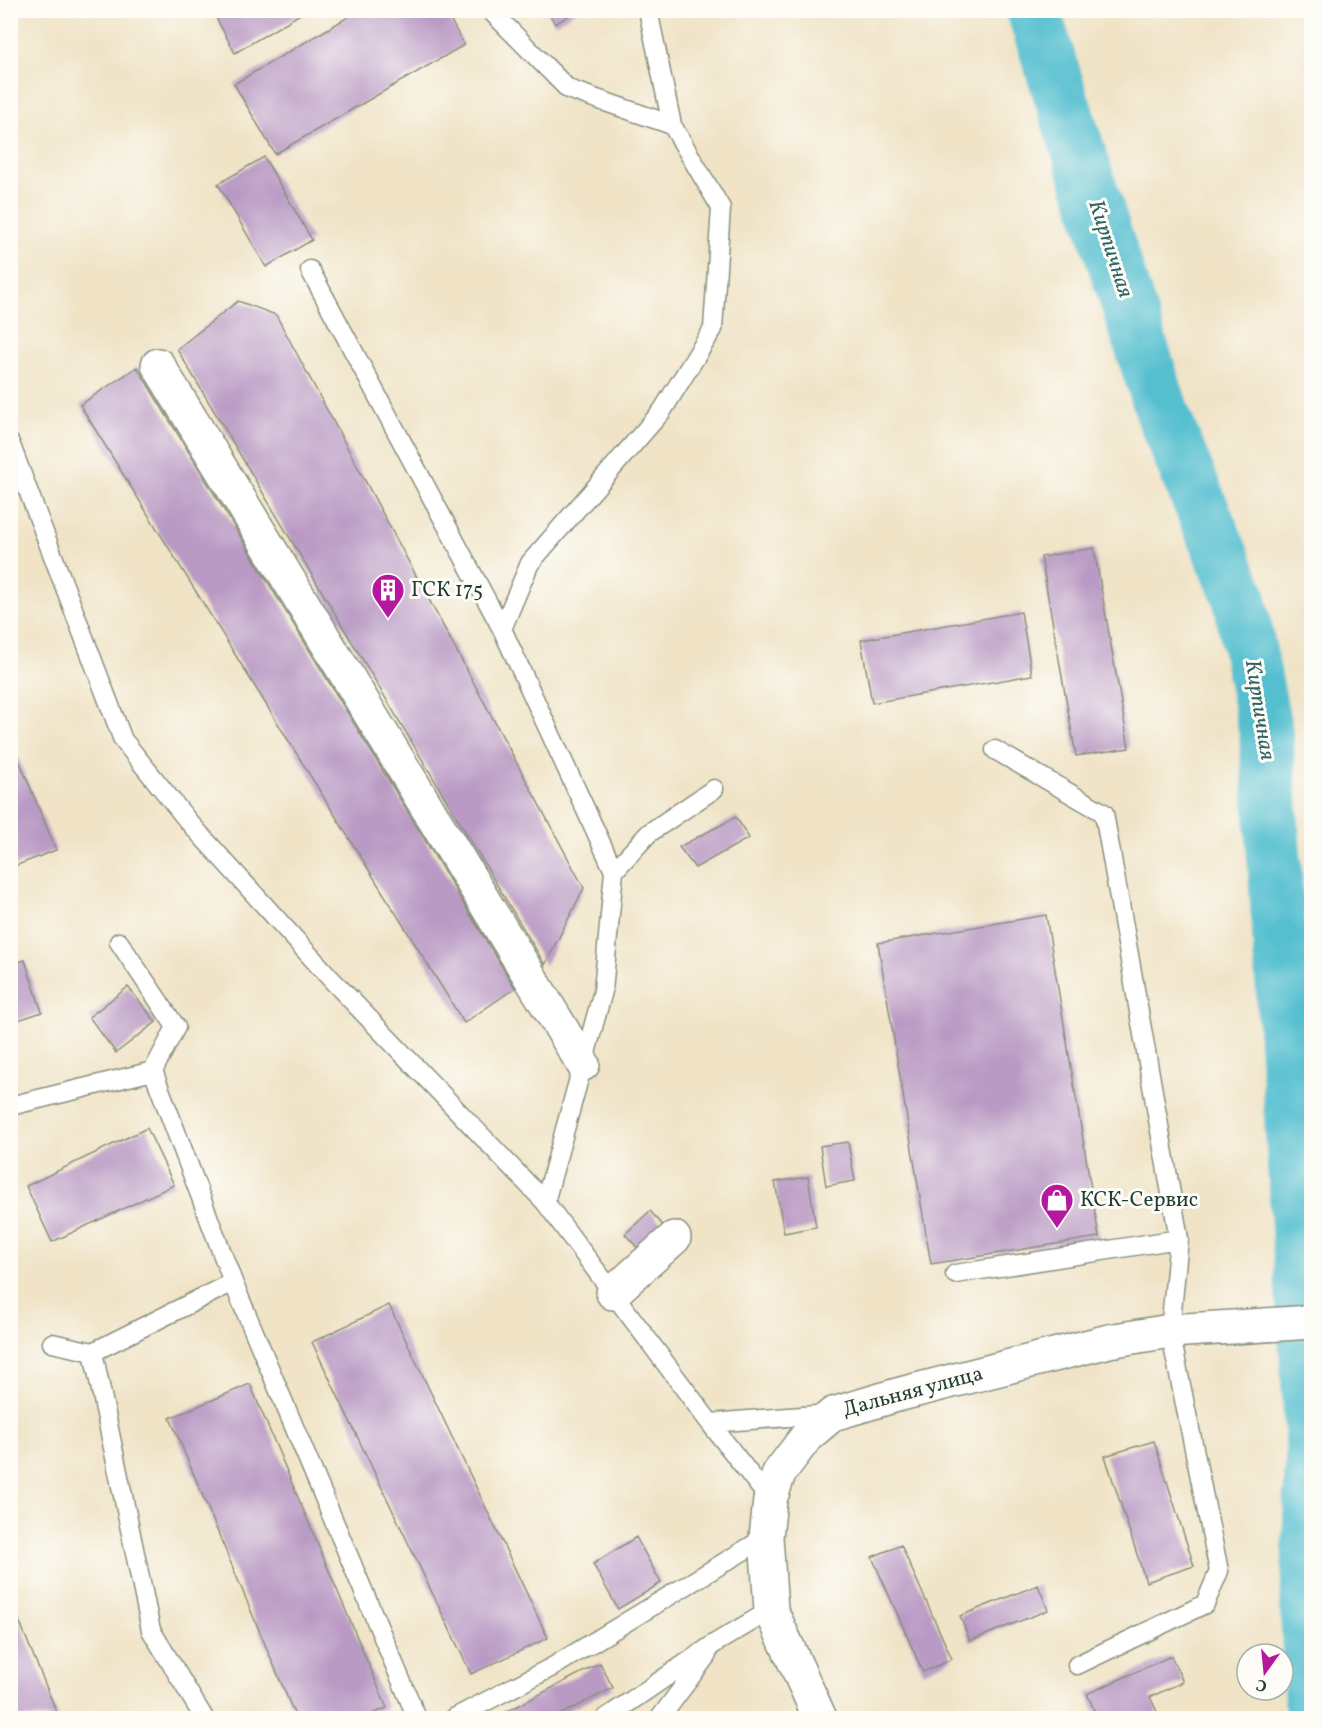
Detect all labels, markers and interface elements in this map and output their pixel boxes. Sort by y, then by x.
water label: Кирпичная [1080,196,1140,302]
building icon: ГСК 175 [370,572,406,619]
place label: ГСК 175 [411,576,483,605]
water label: Кирпичная [1236,658,1282,762]
shop icon: КСК-Сервис [1039,1182,1075,1229]
place label: КСК-Сервис [1080,1186,1198,1215]
street label: Дальняя улица [840,1359,986,1425]
north arrow [1235,1642,1295,1702]
text: С [1254,1673,1269,1697]

